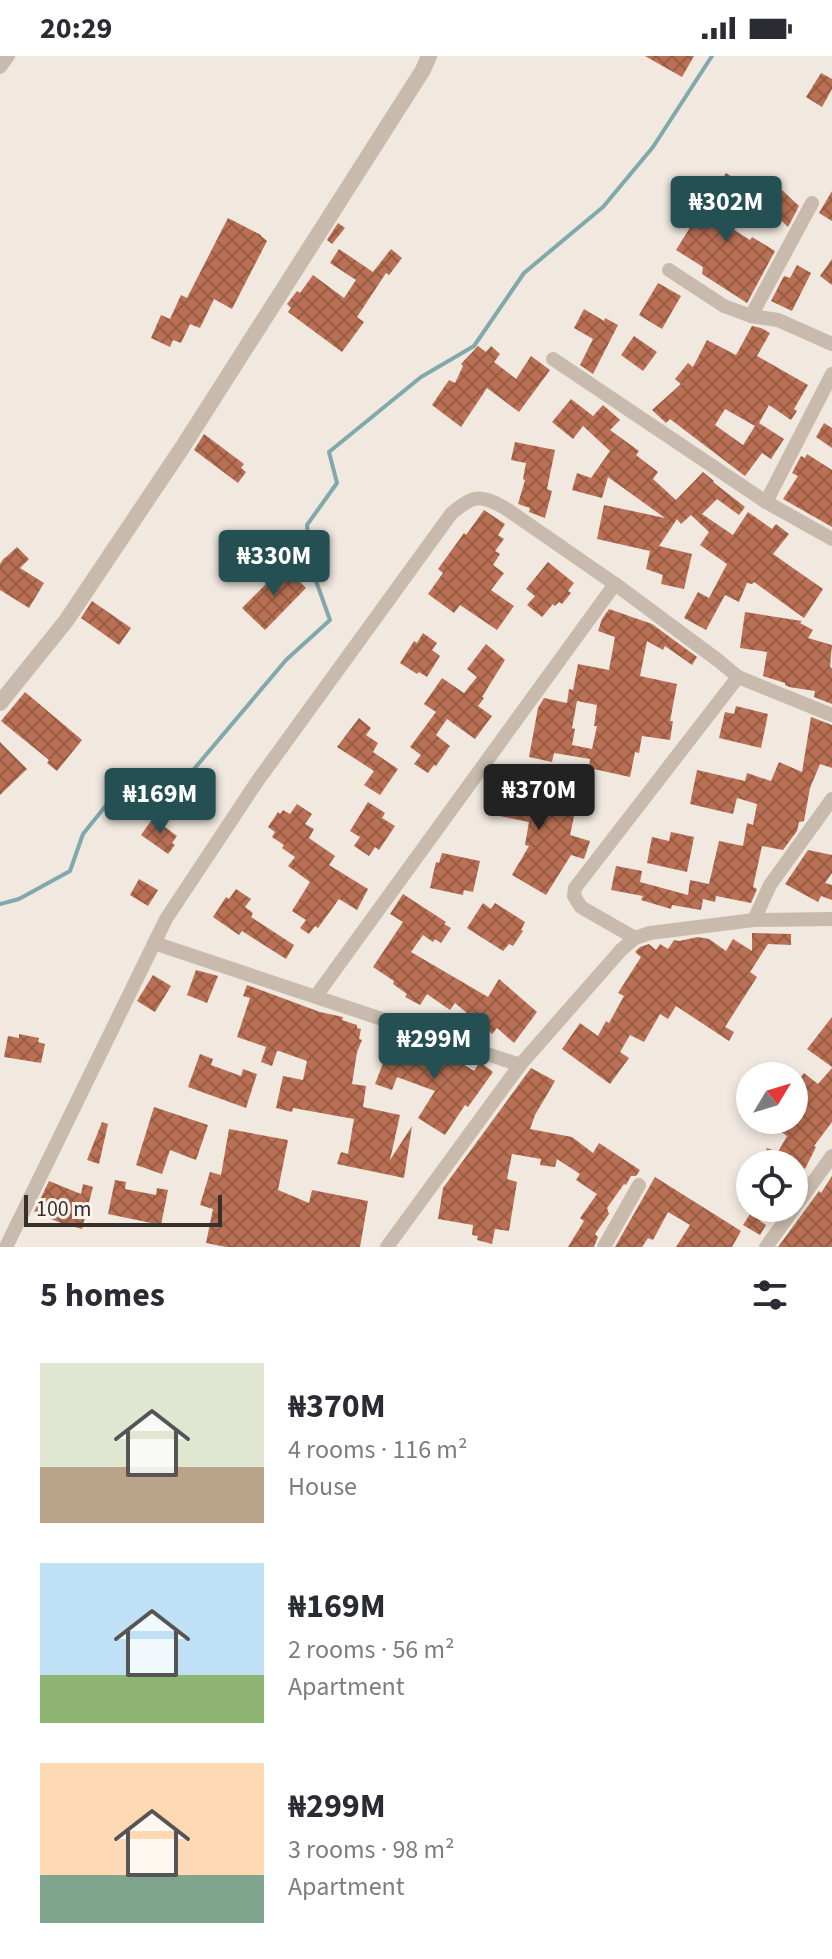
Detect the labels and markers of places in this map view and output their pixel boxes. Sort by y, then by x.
pin: ₦302M [670,176,782,244]
pin: ₦330M [218,530,330,598]
pin: ₦370M [483,764,595,832]
pin: ₦169M [104,768,216,836]
pin: ₦299M [378,1013,490,1081]

